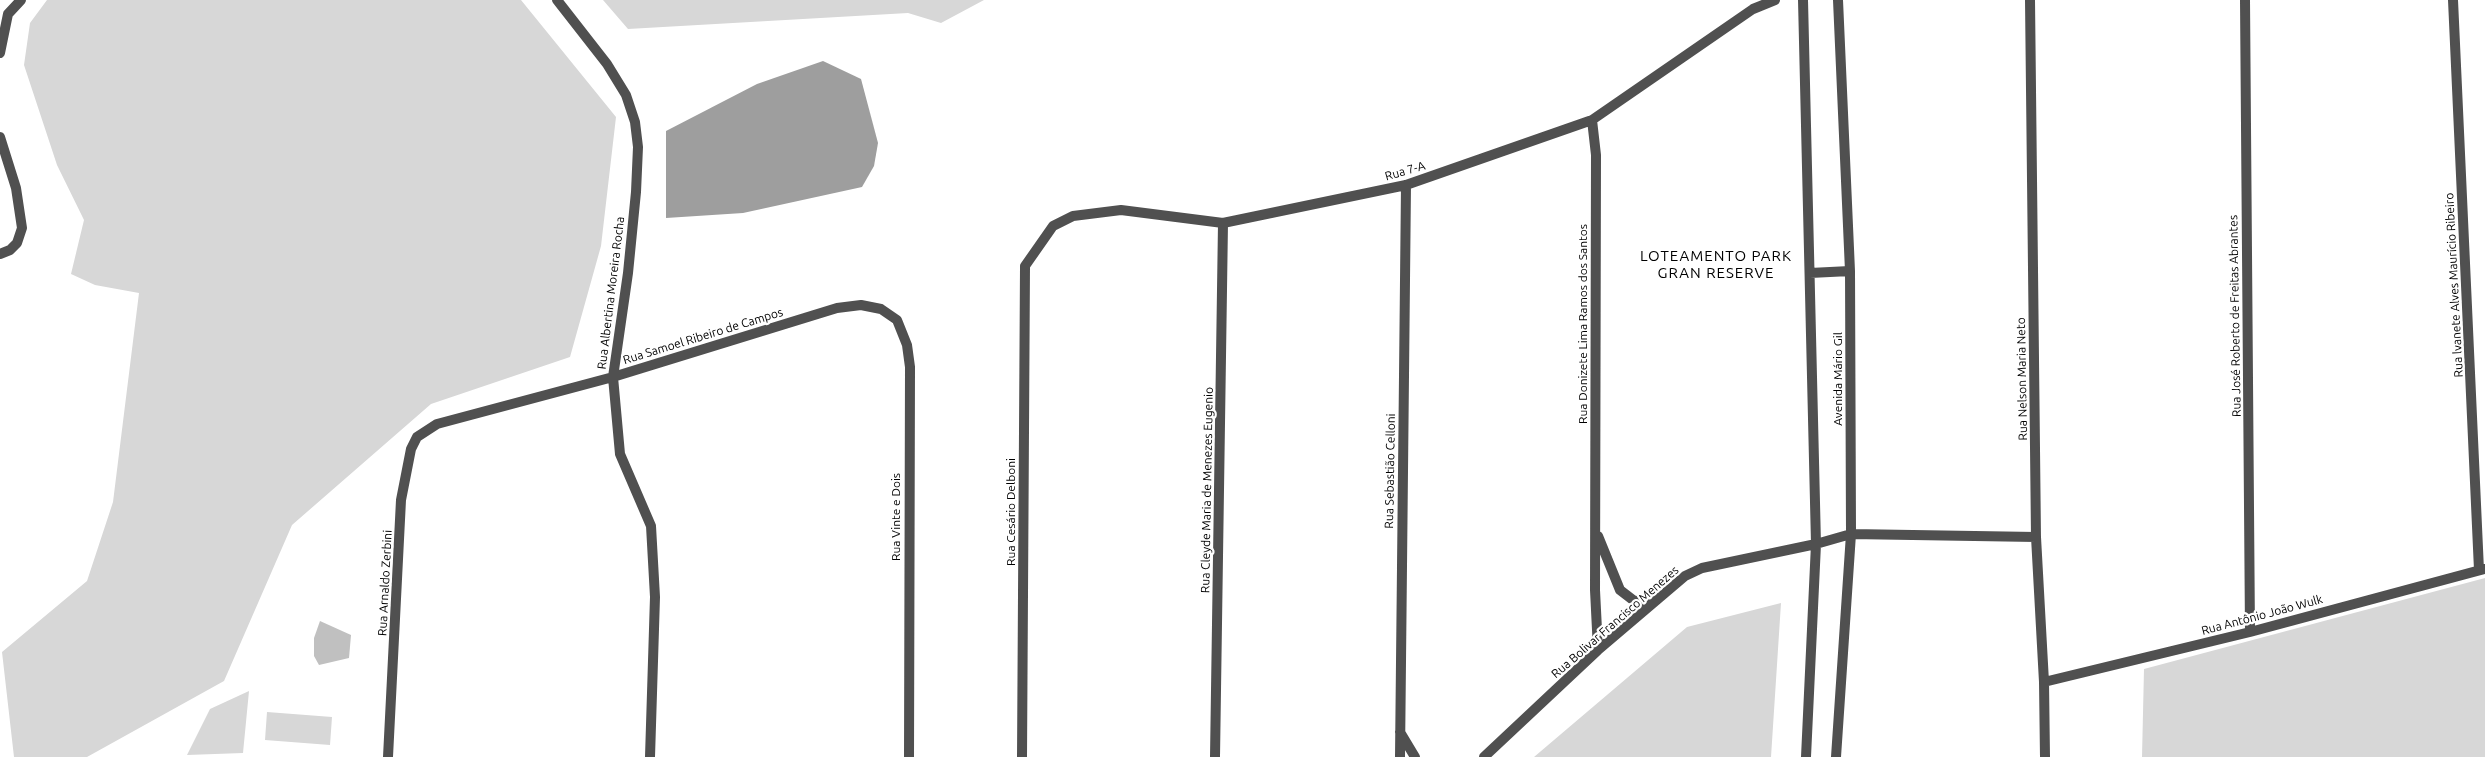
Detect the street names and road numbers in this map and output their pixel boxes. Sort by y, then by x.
street label: Rua 7-A [1383,158,1427,184]
street label: Rua lvanete Alves Maurício Ribeiro [2442,192,2466,378]
street label: Rua José Roberto de Freitas Abrantes [2226,215,2244,417]
street label: Rua Albertina Moreira Rocha [594,216,628,370]
street label: Rua Donizete Lima Ramos dos Santos [1576,224,1590,424]
street label: Rua Samoel Ribeiro de Campos [621,305,785,367]
street label: Rua Nelson Maria Neto [2014,317,2030,441]
street label: Avenida Mário Gil [1831,332,1845,426]
street label: Rua Cleyde Maria de Menezes Eugenio [1198,387,1216,593]
street label: Rua Sebastião Celloni [1382,413,1398,529]
street label: Rua Cesário Delboni [1004,458,1018,566]
street label: Rua Vinte e Dois [889,473,903,561]
street label: Rua Arnaldo Zerbini [375,530,395,636]
street label: Rua Bolivar Francisco Menezes [1549,563,1681,681]
street label: Rua Antônio João Wulk [2200,592,2324,638]

